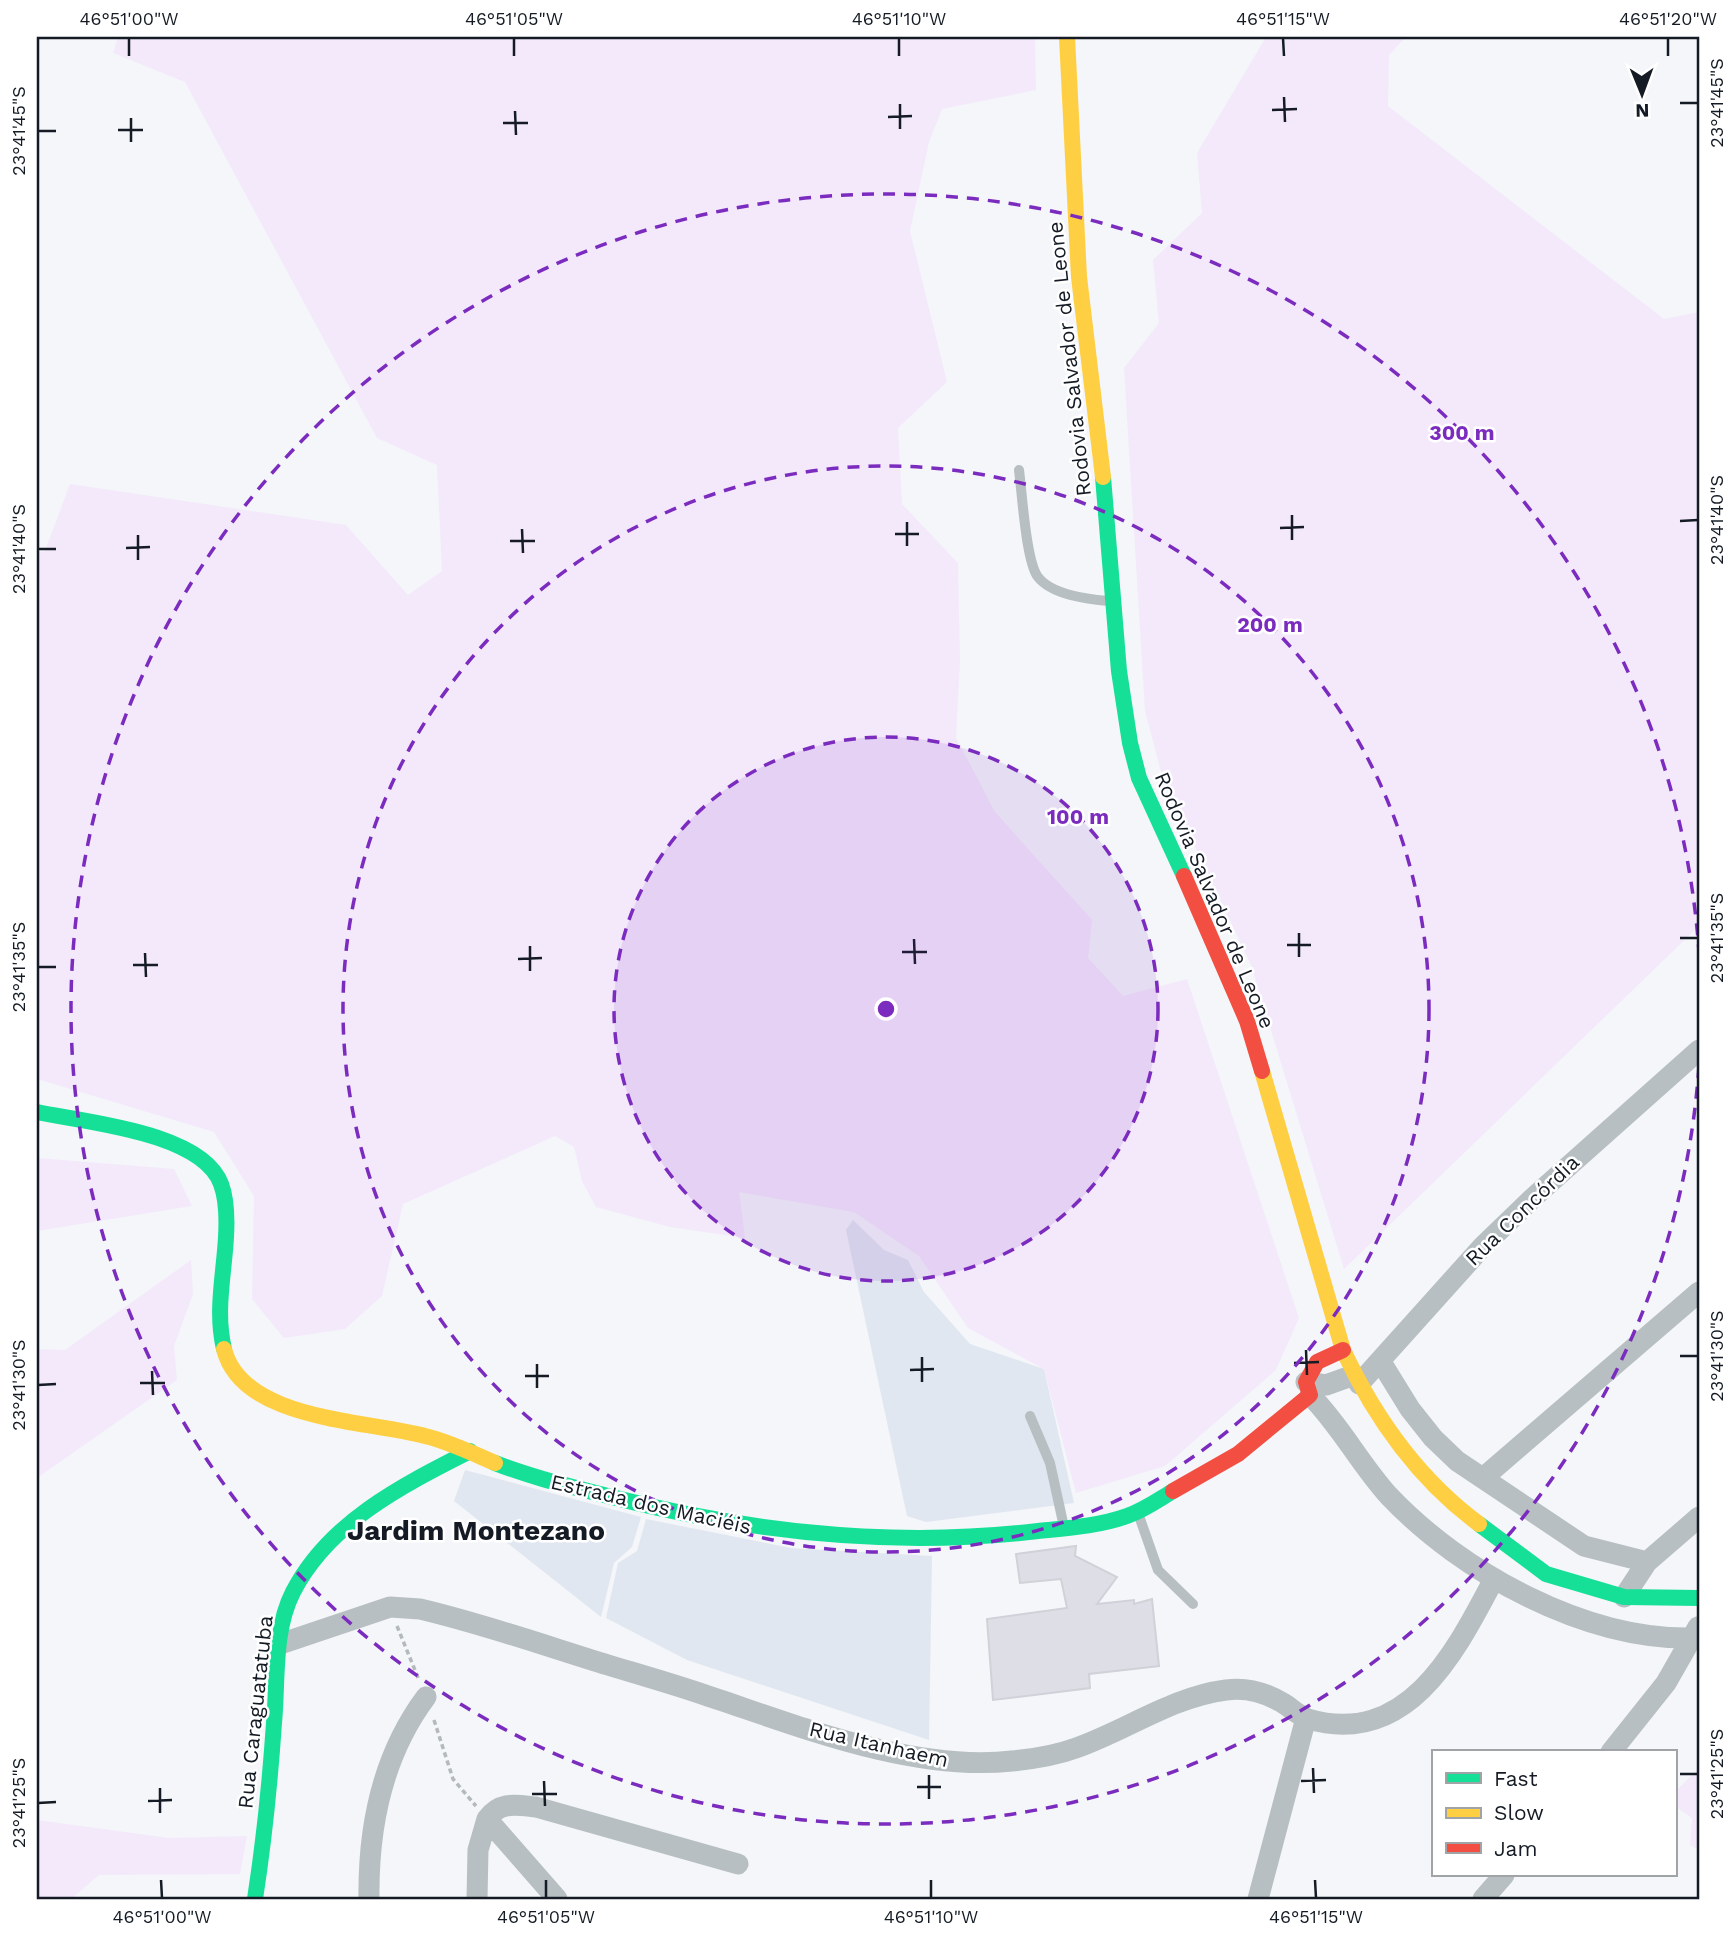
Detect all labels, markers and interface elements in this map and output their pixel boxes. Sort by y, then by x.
text: 46°51'00"W [80,8,178,29]
text: 46°51'05"W [465,8,563,29]
text: 46°51'10"W [852,8,946,29]
text: 46°51'15"W [1236,8,1330,29]
text: 46°51'20"W [1619,8,1717,29]
text: 23°41'45"S [1706,58,1727,148]
north arrow [1606,60,1676,130]
text: 23°41'45"S [8,86,29,176]
text: N [1635,99,1650,122]
street label: Rodovia Salvador de Leone [1042,220,1096,498]
text: 300 m [1429,420,1495,445]
text: 23°41'40"S [1706,475,1727,565]
text: 23°41'40"S [8,504,29,594]
text: 200 m [1237,612,1303,637]
street label: Rodovia Salvador de Leone [1150,768,1280,1032]
text: 100 m [1047,804,1109,829]
text: 23°41'35"S [1706,893,1727,983]
text: 23°41'35"S [8,922,29,1012]
centre of rings [874,997,898,1021]
street label: Rua Concórdia [1460,1149,1584,1271]
text: 23°41'30"S [1706,1310,1727,1402]
text: 23°41'30"S [8,1339,29,1431]
street label: Estrada dos Maciéis [548,1469,754,1539]
district label: Jardim Montezano [347,1514,605,1547]
street label: Rua Caraguatatuba [232,1614,278,1810]
street label: Rua Itanhaem [807,1716,951,1772]
text: 23°41'25"S [1706,1729,1727,1819]
legend [1432,1750,1676,1876]
text: 23°41'25"S [8,1758,29,1848]
text: Fast [1494,1766,1538,1791]
text: Slow [1494,1800,1544,1825]
text: Jam [1494,1836,1537,1861]
text: 46°51'00"W [113,1906,211,1927]
text: 46°51'05"W [497,1906,595,1927]
text: 46°51'10"W [884,1906,978,1927]
text: 46°51'15"W [1269,1906,1363,1927]

